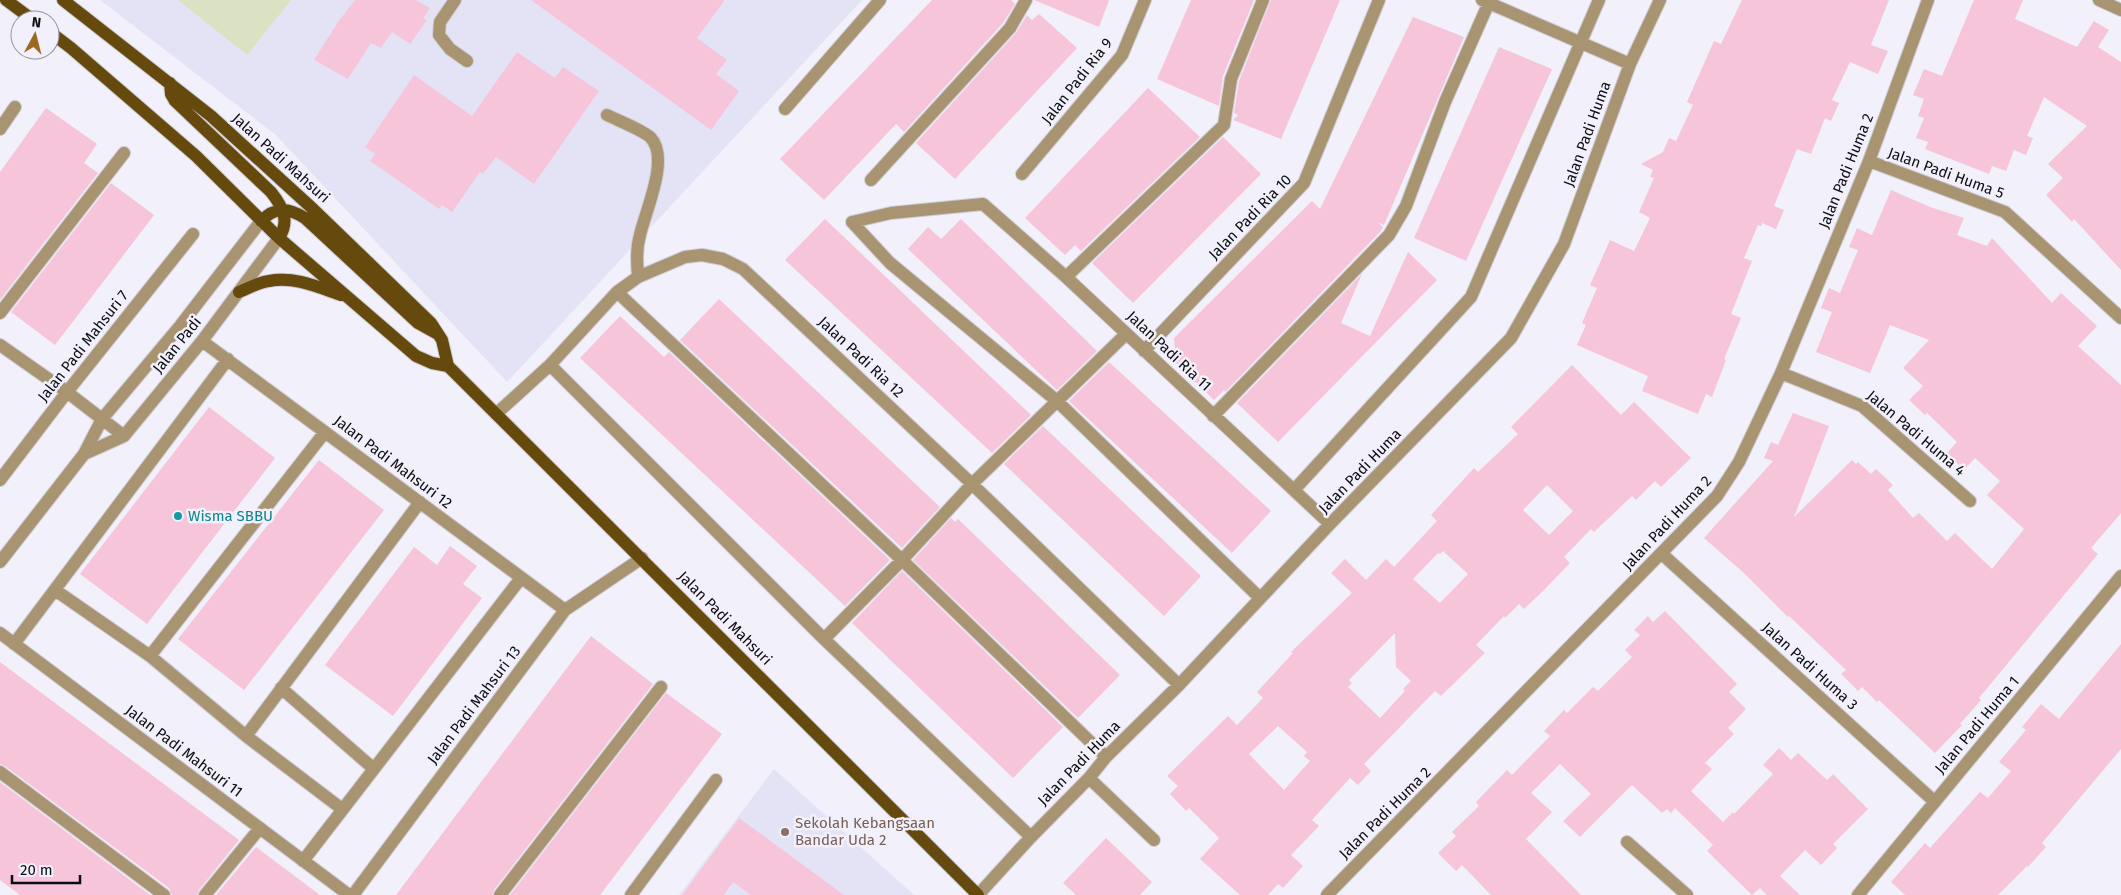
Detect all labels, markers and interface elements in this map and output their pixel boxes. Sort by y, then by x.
north arrow [10,10,60,60]
text: N [31,14,42,32]
street label: Jalan Padi Ria 9 [1038,34,1116,128]
street label: Jalan Padi Huma [1560,79,1614,189]
street label: Jalan Padi Mahsuri [228,109,334,207]
street label: Jalan Padi Huma 2 [1815,111,1877,231]
street label: Jalan Padi Huma 5 [1885,144,2007,202]
street label: Jalan Padi Ria 10 [1205,171,1295,263]
street label: Jalan Padi Mahsuri 7 [34,287,132,405]
street label: Jalan Padi Ria 11 [1123,307,1215,395]
street label: Jalan Padi [149,313,205,377]
street label: Jalan Padi Ria 12 [814,313,908,401]
street label: Jalan Padi Huma 4 [1863,387,1969,479]
street label: Jalan Padi Mahsuri 12 [330,412,456,512]
street label: Jalan Padi Huma [1315,425,1405,517]
street label: Jalan Padi Huma 2 [1619,472,1715,574]
place label: Wisma SBBU [188,507,273,525]
marker: Wisma SBBU [172,510,184,522]
street label: Jalan Padi Mahsuri [674,567,776,669]
street label: Jalan Padi Huma 3 [1758,618,1862,714]
street label: Jalan Padi Mahsuri 13 [424,642,524,768]
street label: Jalan Padi Huma 1 [1931,673,2023,777]
street label: Jalan Padi Mahsuri 11 [122,701,246,801]
street label: Jalan Padi Huma [1034,717,1124,809]
street label: Jalan Padi Huma 2 [1335,763,1435,863]
place label: Sekolah Kebangsaan Bandar Uda 2 [795,814,935,849]
marker: Sekolah Kebangsaan Bandar Uda 2 [779,826,791,838]
scale bar [12,852,80,884]
text: 20 m [20,861,53,879]

